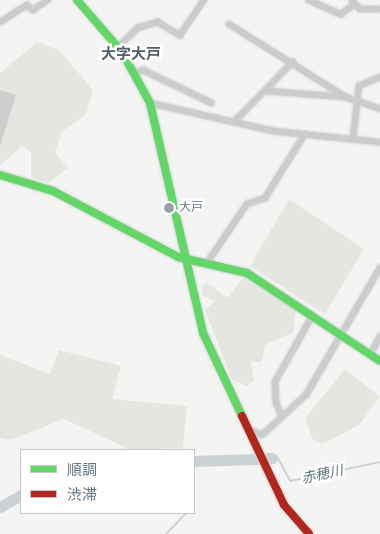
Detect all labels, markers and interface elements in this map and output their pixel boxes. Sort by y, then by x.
district label: 大字大戸 [101,45,161,63]
place label: 大戸 [179,201,203,215]
marker: 大戸 [163,202,175,214]
legend [20,449,195,514]
text: 順調 [67,461,97,478]
water label: 赤穂川 [300,461,344,487]
text: 渋滞 [67,486,97,503]

